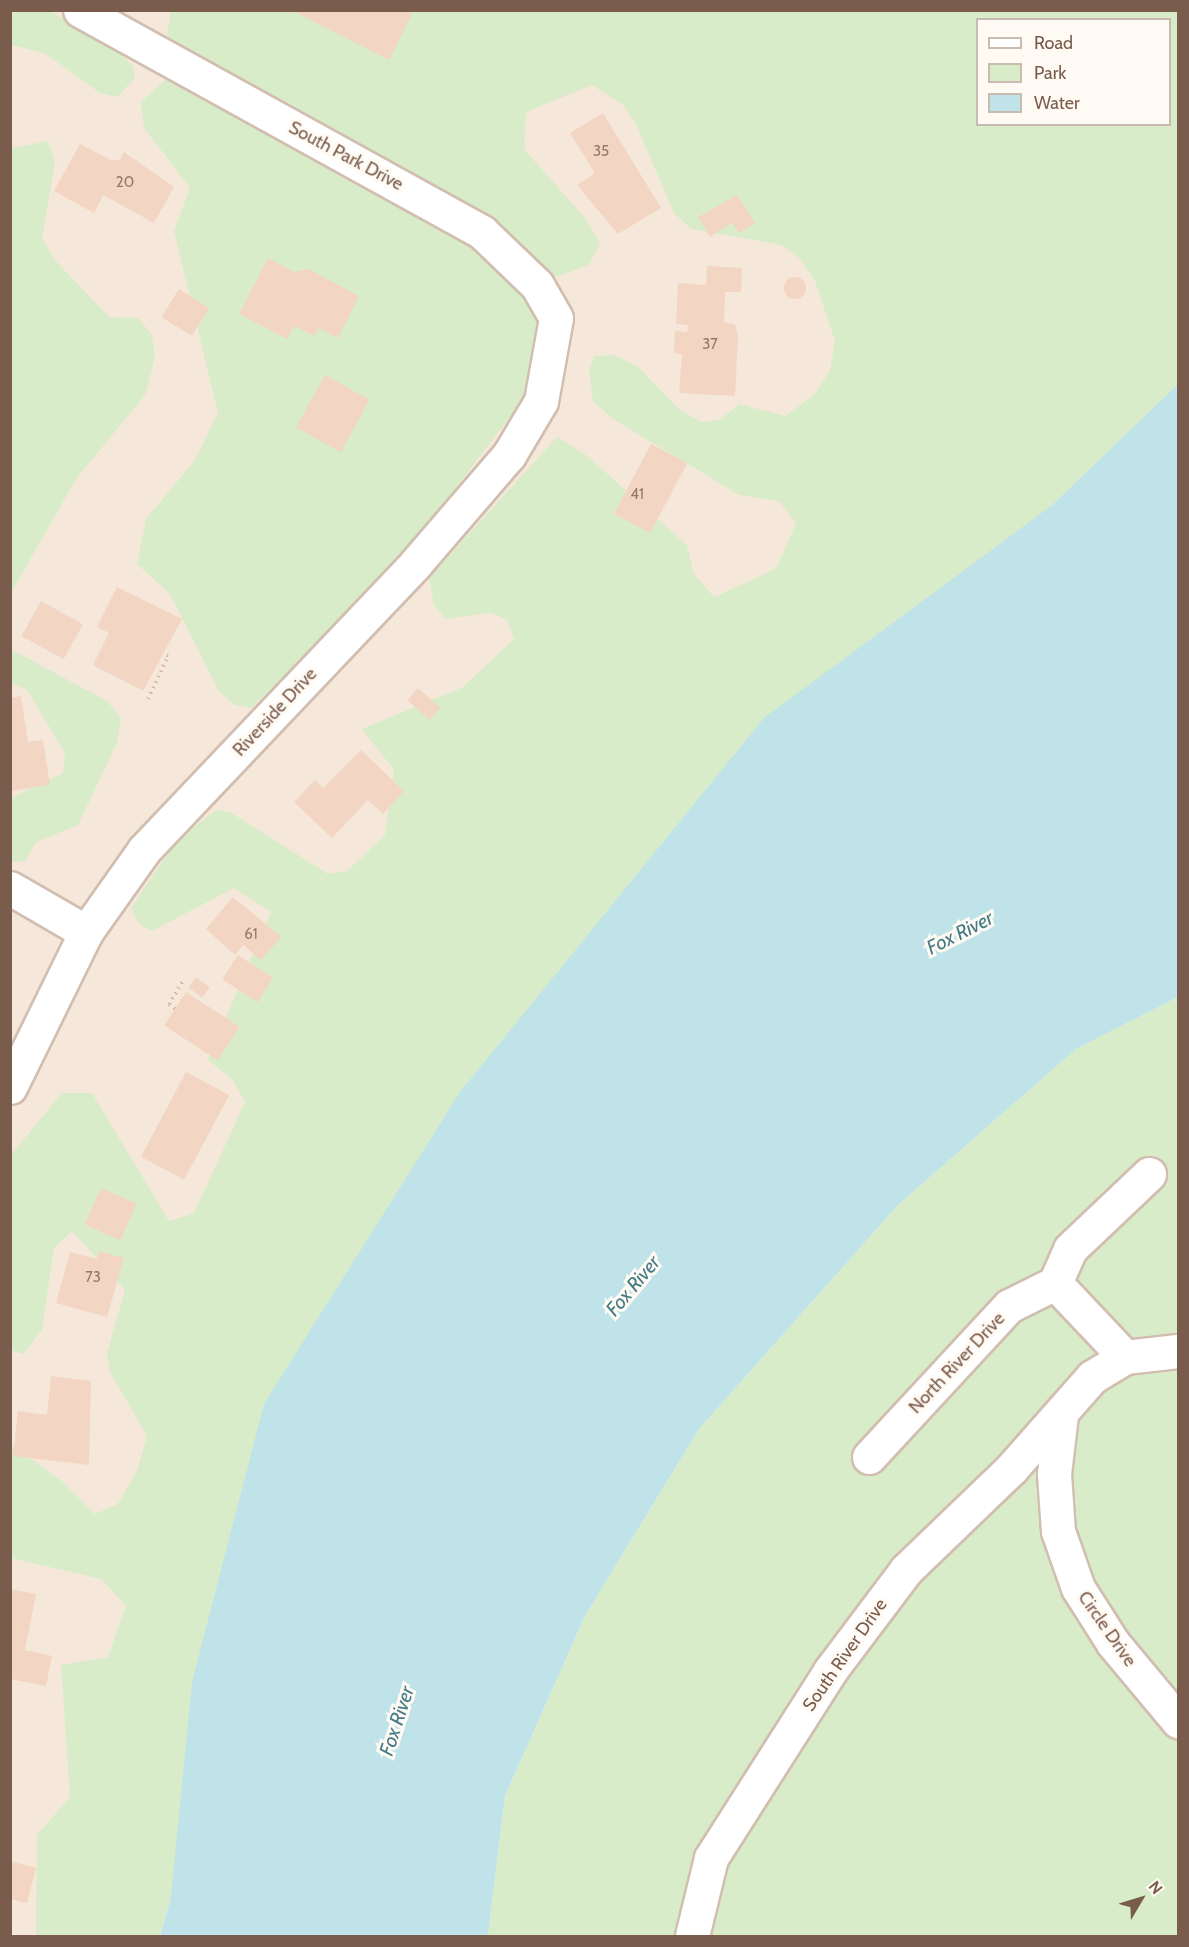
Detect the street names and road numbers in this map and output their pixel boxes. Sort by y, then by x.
street label: South Park Drive [285,117,407,195]
street label: Riverside Drive [229,663,321,761]
street label: North River Drive [905,1308,1009,1418]
street label: Circle Drive [1073,1587,1141,1671]
street label: South River Drive [798,1595,892,1715]

